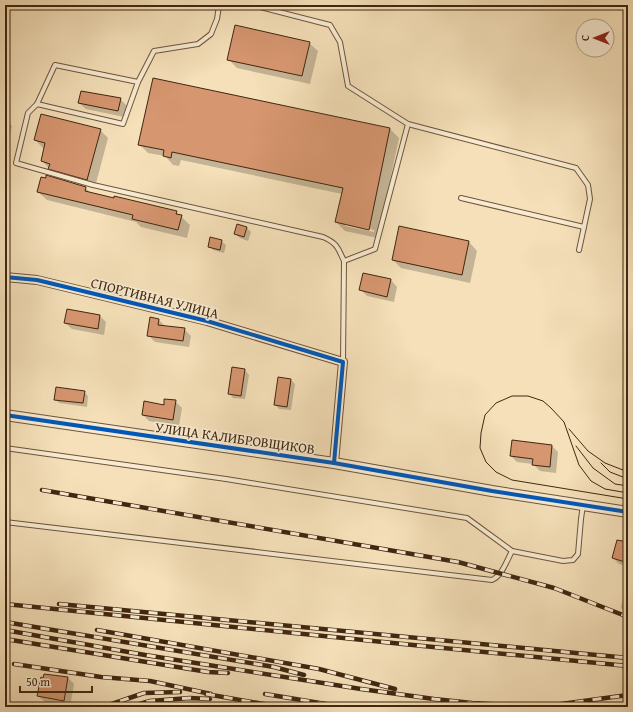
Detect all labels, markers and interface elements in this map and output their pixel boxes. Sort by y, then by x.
north arrow [575,18,615,58]
text: С [577,35,593,41]
street label: СПОРТИВНАЯ УЛИЦА [89,272,222,324]
street label: УЛИЦА КАЛИБРОВЩИКОВ [154,417,316,459]
scale bar [20,668,92,694]
text: 50 m [26,673,50,690]

